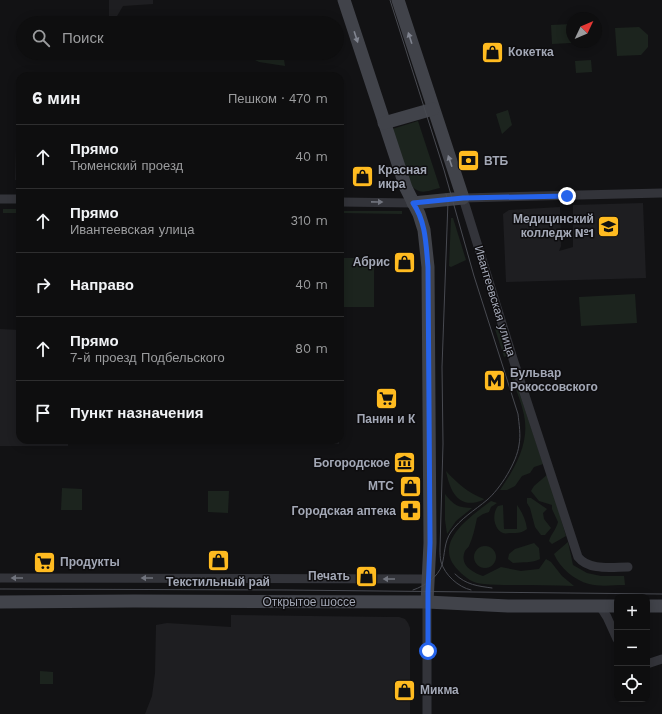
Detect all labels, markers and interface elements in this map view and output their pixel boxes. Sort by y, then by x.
north arrow [566,12,602,48]
search box [16,16,344,60]
icon: search [30,27,52,49]
text: Поиск [62,29,104,47]
one-way arrow [353,31,359,43]
one-way arrow [407,31,413,43]
shop icon: Кокетка [479,39,505,65]
place label: Кокетка [508,45,554,59]
text: 6 мин [32,88,81,108]
text: Пешком · 470 m [228,91,328,106]
text: Прямо [70,140,119,158]
icon: ahead [32,146,54,168]
bank icon: ВТБ [455,148,481,174]
text: 40 m [295,149,328,164]
place label: ВТБ [484,154,509,168]
one-way arrow [447,155,453,167]
text: Тюменский проезд [70,158,183,173]
place label: Красная икра [378,163,427,191]
shop icon: Красная икра [349,164,375,190]
route end [558,187,576,205]
one-way arrow [371,199,384,205]
text: Прямо [70,204,119,222]
icon: ahead [32,210,54,232]
place label: Медицинский колледж №1 [513,212,594,240]
text: 310 m [290,213,328,228]
school or university icon: Медицинский колледж №1 [596,213,622,239]
text: Ивантеевская улица [70,222,194,237]
street label: Ивантеевская улица [472,244,519,358]
shop icon: Абрис [392,249,418,275]
place label: Абрис [353,255,390,269]
icon: right [32,274,54,296]
text: Направо [70,276,134,294]
text: 40 m [295,277,328,292]
text: Прямо [70,332,119,350]
icon: ahead [32,338,54,360]
text: 80 m [295,341,328,356]
text: 7-й проезд Подбельского [70,350,225,365]
place label: Бульвар Рокоссовского [510,366,598,394]
metro station icon: Бульвар Рокоссовского [481,367,507,393]
supermarket icon: Панин и К [373,385,399,411]
icon: arrive [32,402,54,424]
text: Пункт назначения [70,404,203,422]
place label: Панин и К [357,412,416,426]
museum icon: Богородское [392,450,418,476]
place label: Богородское [313,456,390,470]
shop icon: МТС [397,473,423,499]
place label: МТС [368,479,394,493]
pharmacy icon: Городская аптека [398,498,424,524]
place label: Городская аптека [292,504,396,518]
shop icon: Текстильный рай [205,548,231,574]
supermarket icon: Продукты [32,549,58,575]
place label: Продукты [60,555,120,569]
shop icon: Печать [353,563,379,589]
place label: Печать [308,569,350,583]
one-way arrow [10,575,23,581]
one-way arrow [140,575,153,581]
place label: Текстильный рай [166,575,270,589]
one-way arrow [382,576,395,582]
map controls [614,594,650,702]
button: + [614,594,650,630]
street label: Открытое шоссе [262,595,356,609]
button: − [614,630,650,666]
route start [419,642,437,660]
button: locate [614,666,650,702]
shop icon: Микма [392,677,418,703]
place label: Микма [420,683,459,697]

